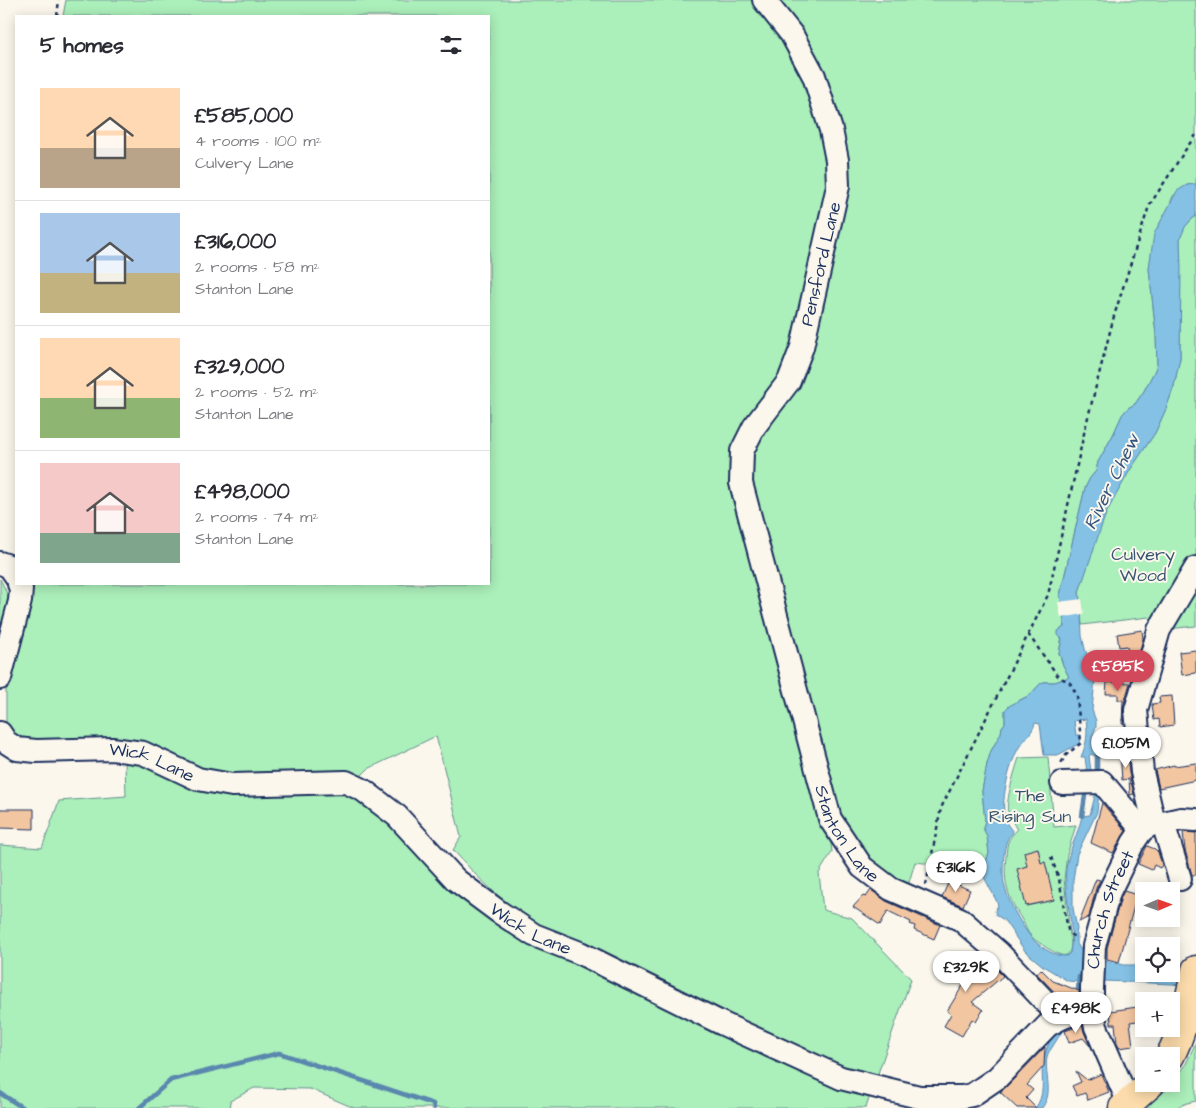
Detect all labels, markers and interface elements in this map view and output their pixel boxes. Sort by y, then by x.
text: 5 homes [40,31,124,60]
icon: filters [437,31,465,59]
text: £585,000 [195,101,293,130]
icon: home [80,108,140,168]
text: 4 rooms · 100 m² [195,130,322,152]
text: Culvery Lane [195,152,294,174]
street label: Pensford Lane [795,199,847,329]
text: £316,000 [195,227,276,256]
icon: home [80,233,140,293]
text: 2 rooms · 58 m² [195,256,320,278]
text: Stanton Lane [195,278,294,300]
text: £329,000 [195,352,284,381]
icon: home [80,358,140,418]
text: 2 rooms · 52 m² [195,381,318,403]
text: Stanton Lane [195,403,294,425]
water label: River Chew [1077,428,1147,534]
text: £498,000 [195,477,290,506]
icon: home [80,483,140,543]
text: 2 rooms · 74 m² [195,506,319,528]
text: Stanton Lane [195,528,294,550]
park label: Culvery Wood [1111,542,1175,588]
pin: £585K [1083,650,1153,692]
text: £585K [1092,655,1144,677]
pin: £1.05M [1085,726,1167,769]
text: £1.05M [1102,732,1150,754]
street label: Wick Lane [108,736,199,788]
street label: Stanton Lane [809,782,885,888]
park label: The Rising Sun [989,783,1071,830]
street label: Church Street [1080,845,1140,969]
pin: £316K [921,850,991,893]
text: £316K [937,856,975,878]
north arrow [1135,882,1180,928]
map controls [1135,882,1180,1092]
street label: Wick Lane [485,897,575,961]
button: locate [1135,937,1180,982]
pin: £329K [931,950,1001,993]
text: £329K [944,956,988,978]
pin: £498K [1041,992,1111,1034]
button: + [1135,992,1180,1037]
text: £498K [1052,997,1100,1019]
button: − [1135,1047,1180,1092]

